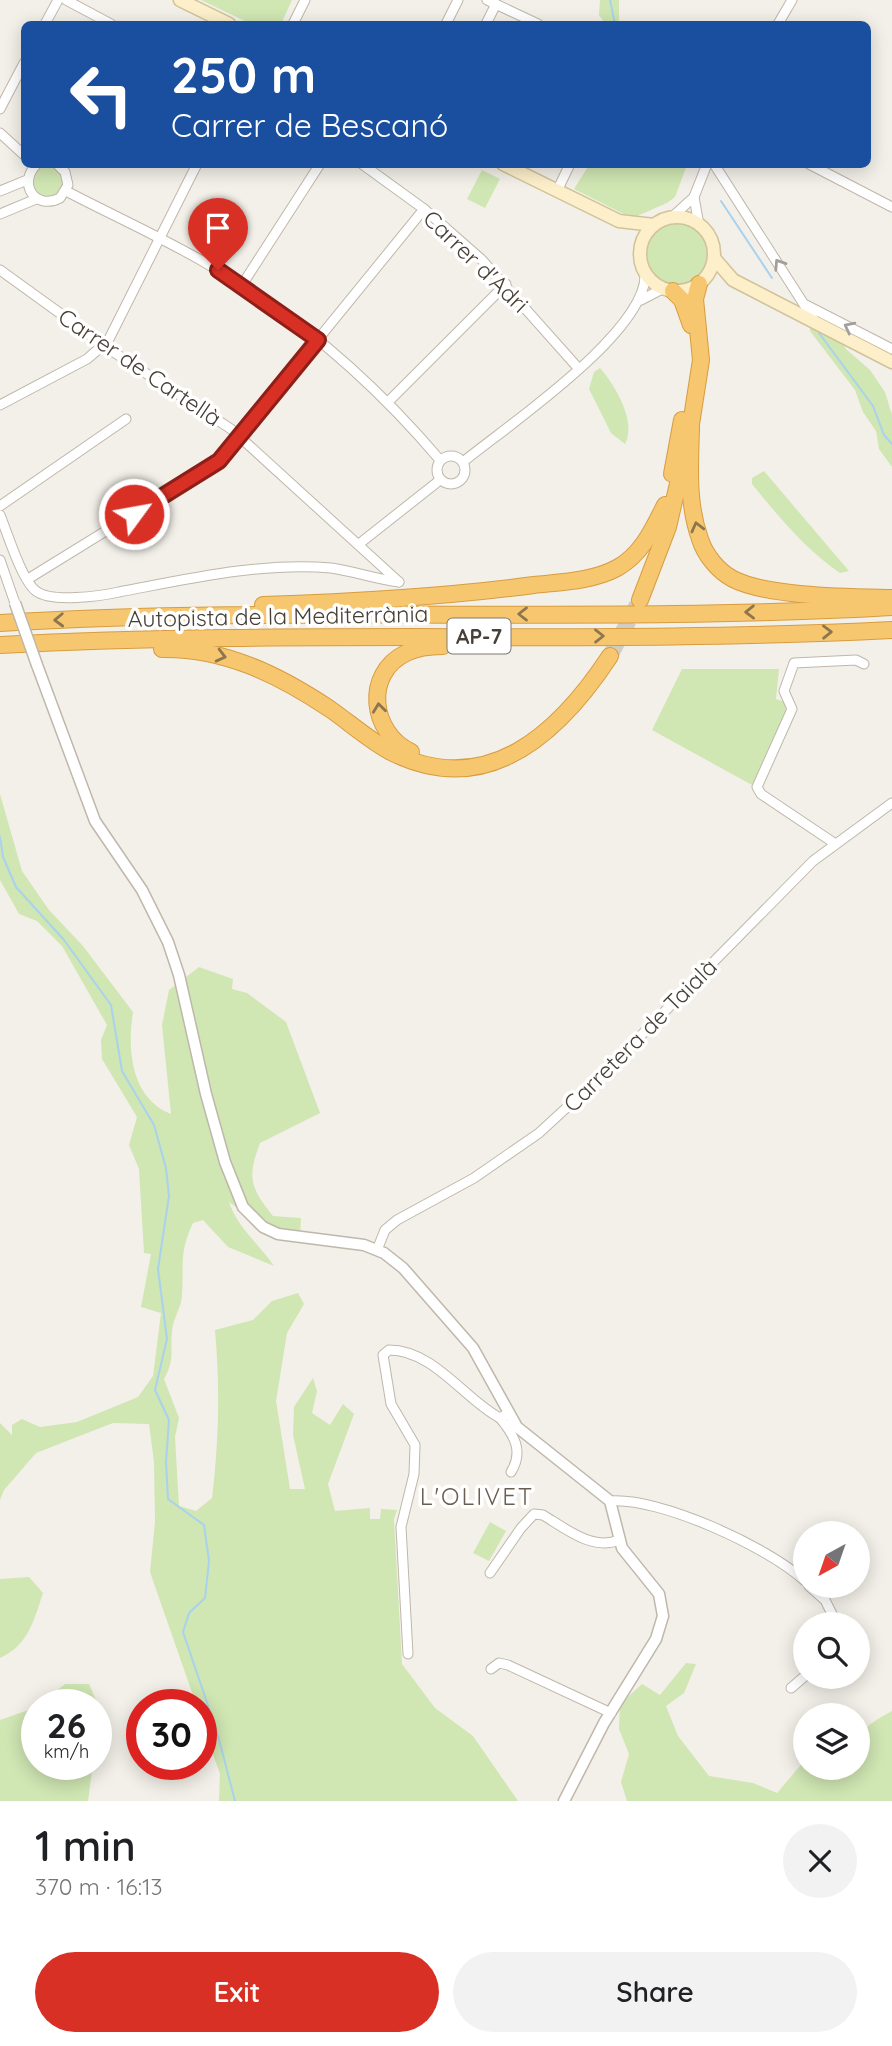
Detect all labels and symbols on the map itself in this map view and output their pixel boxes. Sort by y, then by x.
pin [188,198,248,270]
street label: Carrer d'Adri [417,204,535,318]
one-way arrow [774,259,787,272]
street label: Carrer de Cartellà [53,302,227,432]
one-way arrow [843,322,856,335]
position arrow [97,477,171,551]
one-way arrow [691,521,705,533]
street label: Autopista de la Mediterrània [127,599,429,633]
one-way arrow [745,604,755,620]
one-way arrow [517,606,528,622]
one-way arrow [53,612,64,627]
road number: AP-7 [448,618,510,654]
one-way arrow [822,625,833,640]
one-way arrow [594,629,605,644]
one-way arrow [215,648,227,663]
one-way arrow [371,702,386,714]
street label: Carretera de Taialà [557,952,723,1118]
district label: L'OLIVET [420,1481,534,1511]
north arrow [793,1521,870,1598]
speed limit sign: 30 [126,1689,217,1780]

